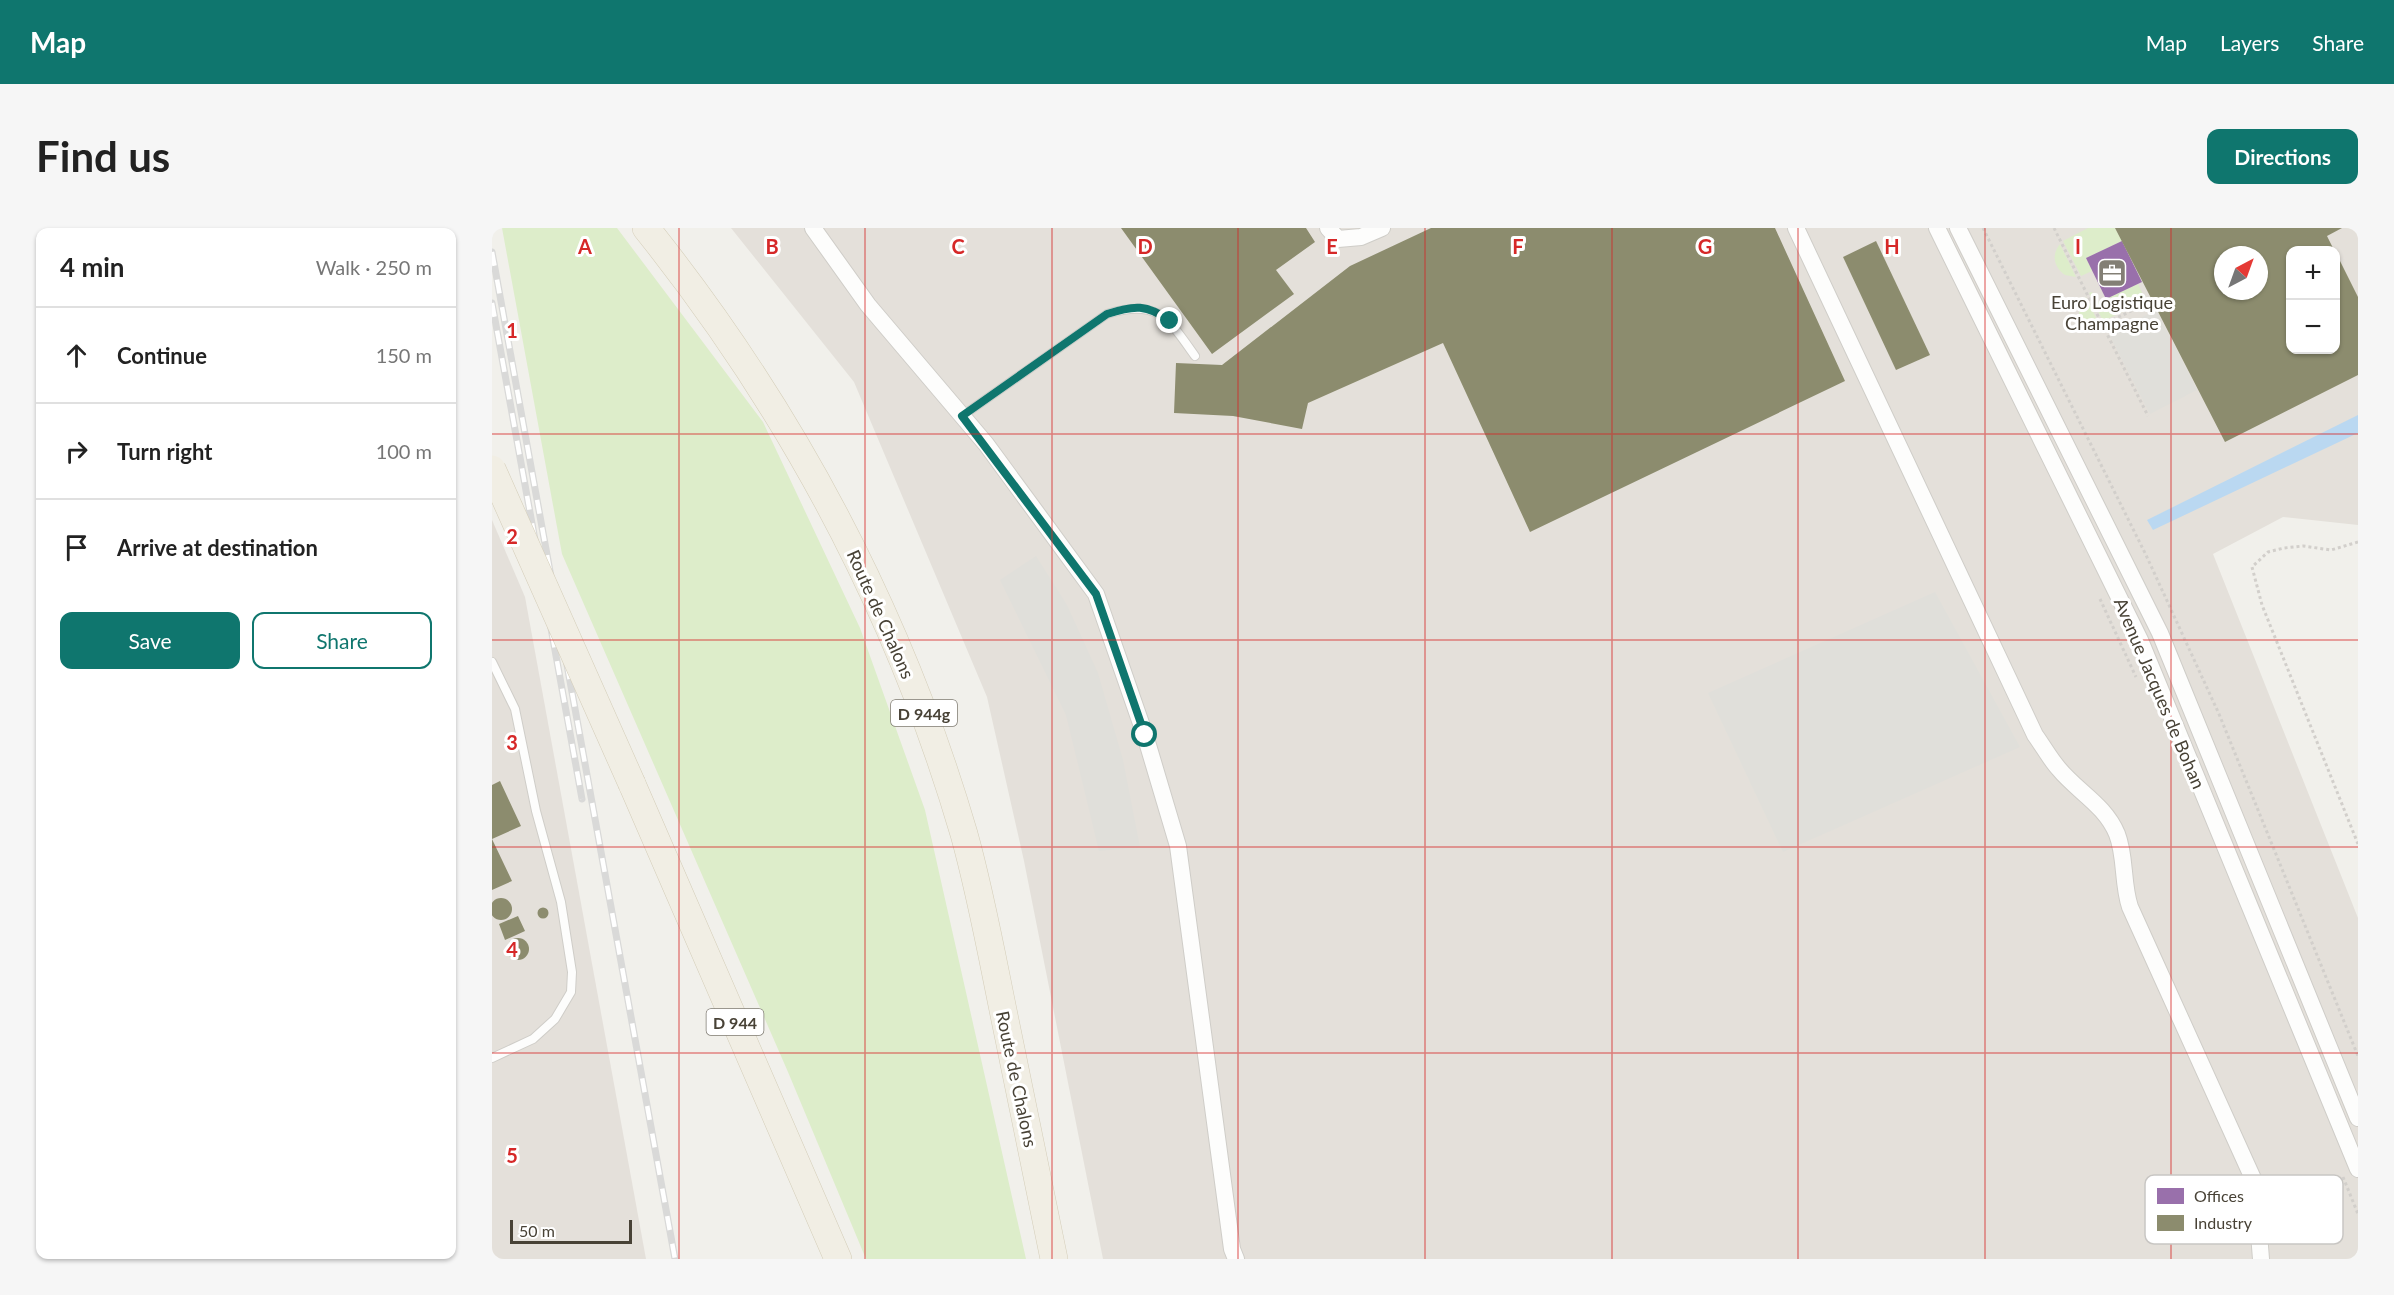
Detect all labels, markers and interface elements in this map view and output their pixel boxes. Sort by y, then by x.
text: Map [30,25,86,59]
text: Map [2146,30,2187,55]
text: Layers [2220,30,2279,55]
text: Share [2312,30,2364,55]
button: Directions [2207,129,2358,184]
text: Find us [36,131,170,181]
text: A [577,234,592,258]
text: B [765,234,779,258]
text: C [951,234,965,258]
text: D [1137,234,1153,258]
text: E [1326,234,1338,258]
text: F [1512,234,1524,258]
text: G [1698,234,1712,258]
text: H [1884,234,1900,258]
text: I [2075,234,2081,258]
north arrow [2214,246,2268,300]
map controls [2286,246,2340,354]
button: + [2286,246,2340,300]
text: 4 min [60,251,124,283]
text: Walk · 250 m [316,255,432,279]
office icon: Euro Logistique Champagne [2096,257,2128,289]
place label: Euro Logistique Champagne [2051,291,2173,334]
button: − [2286,300,2340,354]
route end [1156,307,1182,333]
text: 1 [506,318,518,342]
icon: ahead [60,339,93,372]
text: Continue [117,342,207,369]
text: 150 m [376,343,432,367]
icon: right [60,435,93,468]
text: Turn right [117,438,212,465]
text: 100 m [376,439,432,463]
text: 2 [506,524,518,548]
icon: arrive [60,531,93,564]
text: Arrive at destination [117,534,318,561]
street label: Route de Chalons [843,546,919,682]
street label: Avenue Jacques de Bohan [2110,594,2210,792]
button: Save [60,612,240,669]
button: Share [252,612,432,669]
road number: D 944g [891,700,957,726]
route start [1131,721,1157,747]
text: 3 [506,730,518,754]
text: 4 [506,937,518,961]
road number: D 944 [706,1009,764,1035]
street label: Route de Chalons [992,1009,1042,1149]
text: 5 [506,1143,518,1167]
legend [2145,1175,2343,1244]
text: Offices [2194,1186,2244,1205]
text: Industry [2194,1213,2253,1232]
scale bar [510,1217,632,1244]
text: 50 m [519,1221,555,1240]

